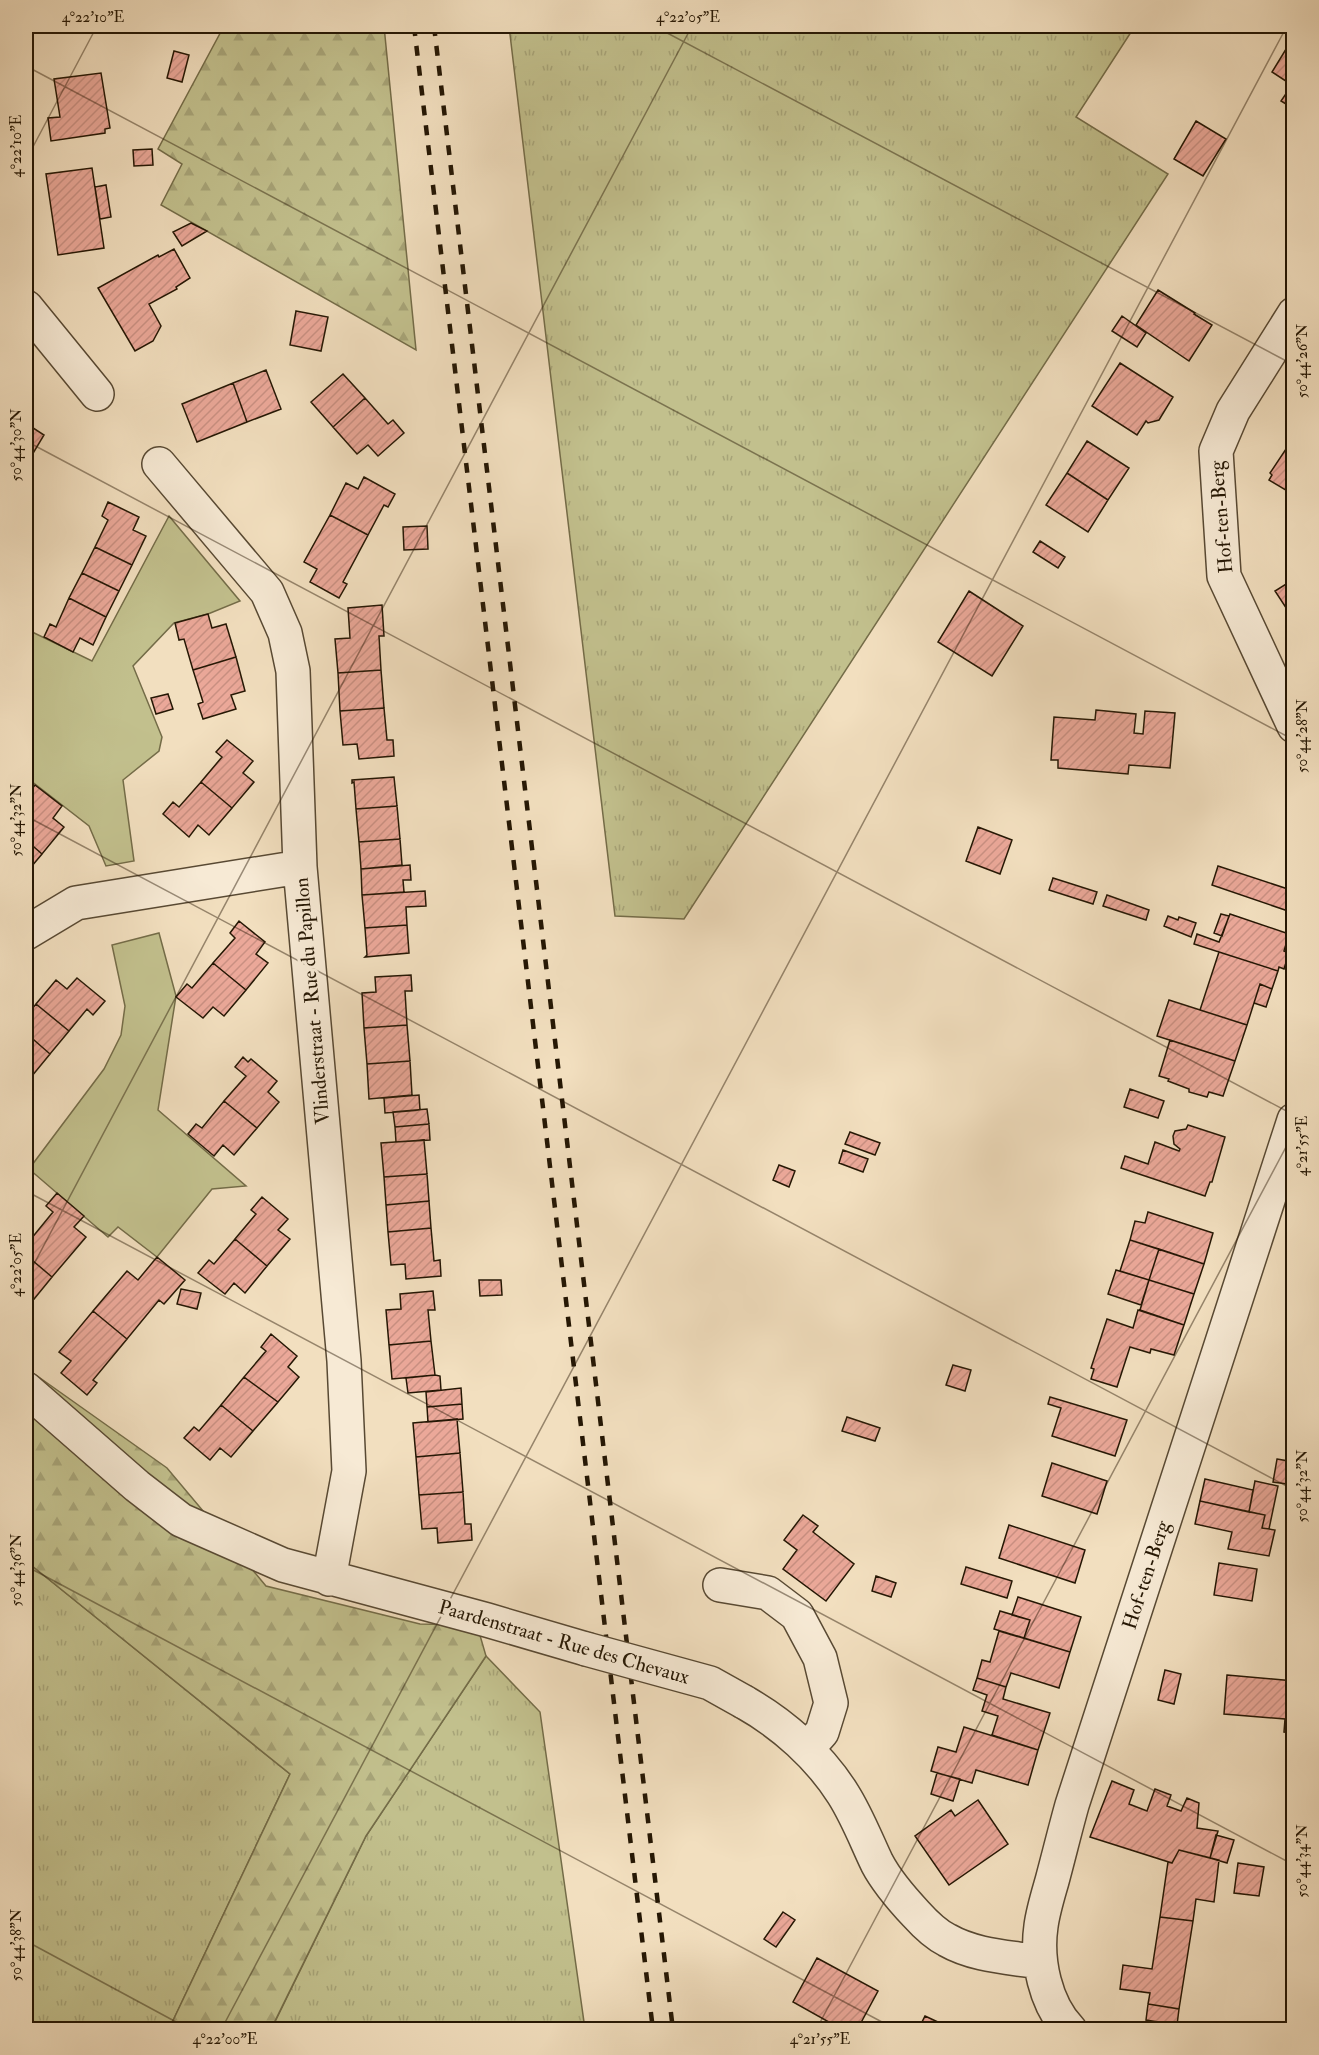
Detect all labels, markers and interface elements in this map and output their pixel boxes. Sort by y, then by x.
text: 4°22'10"E [62,8,125,27]
text: 4°22'05"E [656,8,720,27]
text: 4°22'10"E [7,114,26,177]
text: 50°44'26"N [1293,323,1312,398]
text: 50°44'30"N [7,408,26,481]
street label: Hof-ten-Berg [1204,458,1238,574]
text: 50°44'28"N [1293,698,1312,773]
text: 50°44'32"N [7,783,26,856]
street label: Vlinderstraat - Rue du Papillon [289,876,336,1126]
text: 4°21'55"E [1293,1115,1312,1176]
text: 4°22'05"E [7,1233,26,1297]
text: 50°44'32"N [1293,1449,1312,1522]
street label: Hof-ten-Berg [1117,1516,1176,1633]
text: 50°44'36"N [7,1533,26,1606]
street label: Paardenstraat - Rue des Chevaux [436,1594,692,1690]
text: 50°44'34"N [1293,1824,1312,1898]
text: 50°44'38"N [7,1908,26,1981]
text: 4°22'00"E [192,2030,258,2049]
text: 4°21'55"E [790,2030,851,2049]

